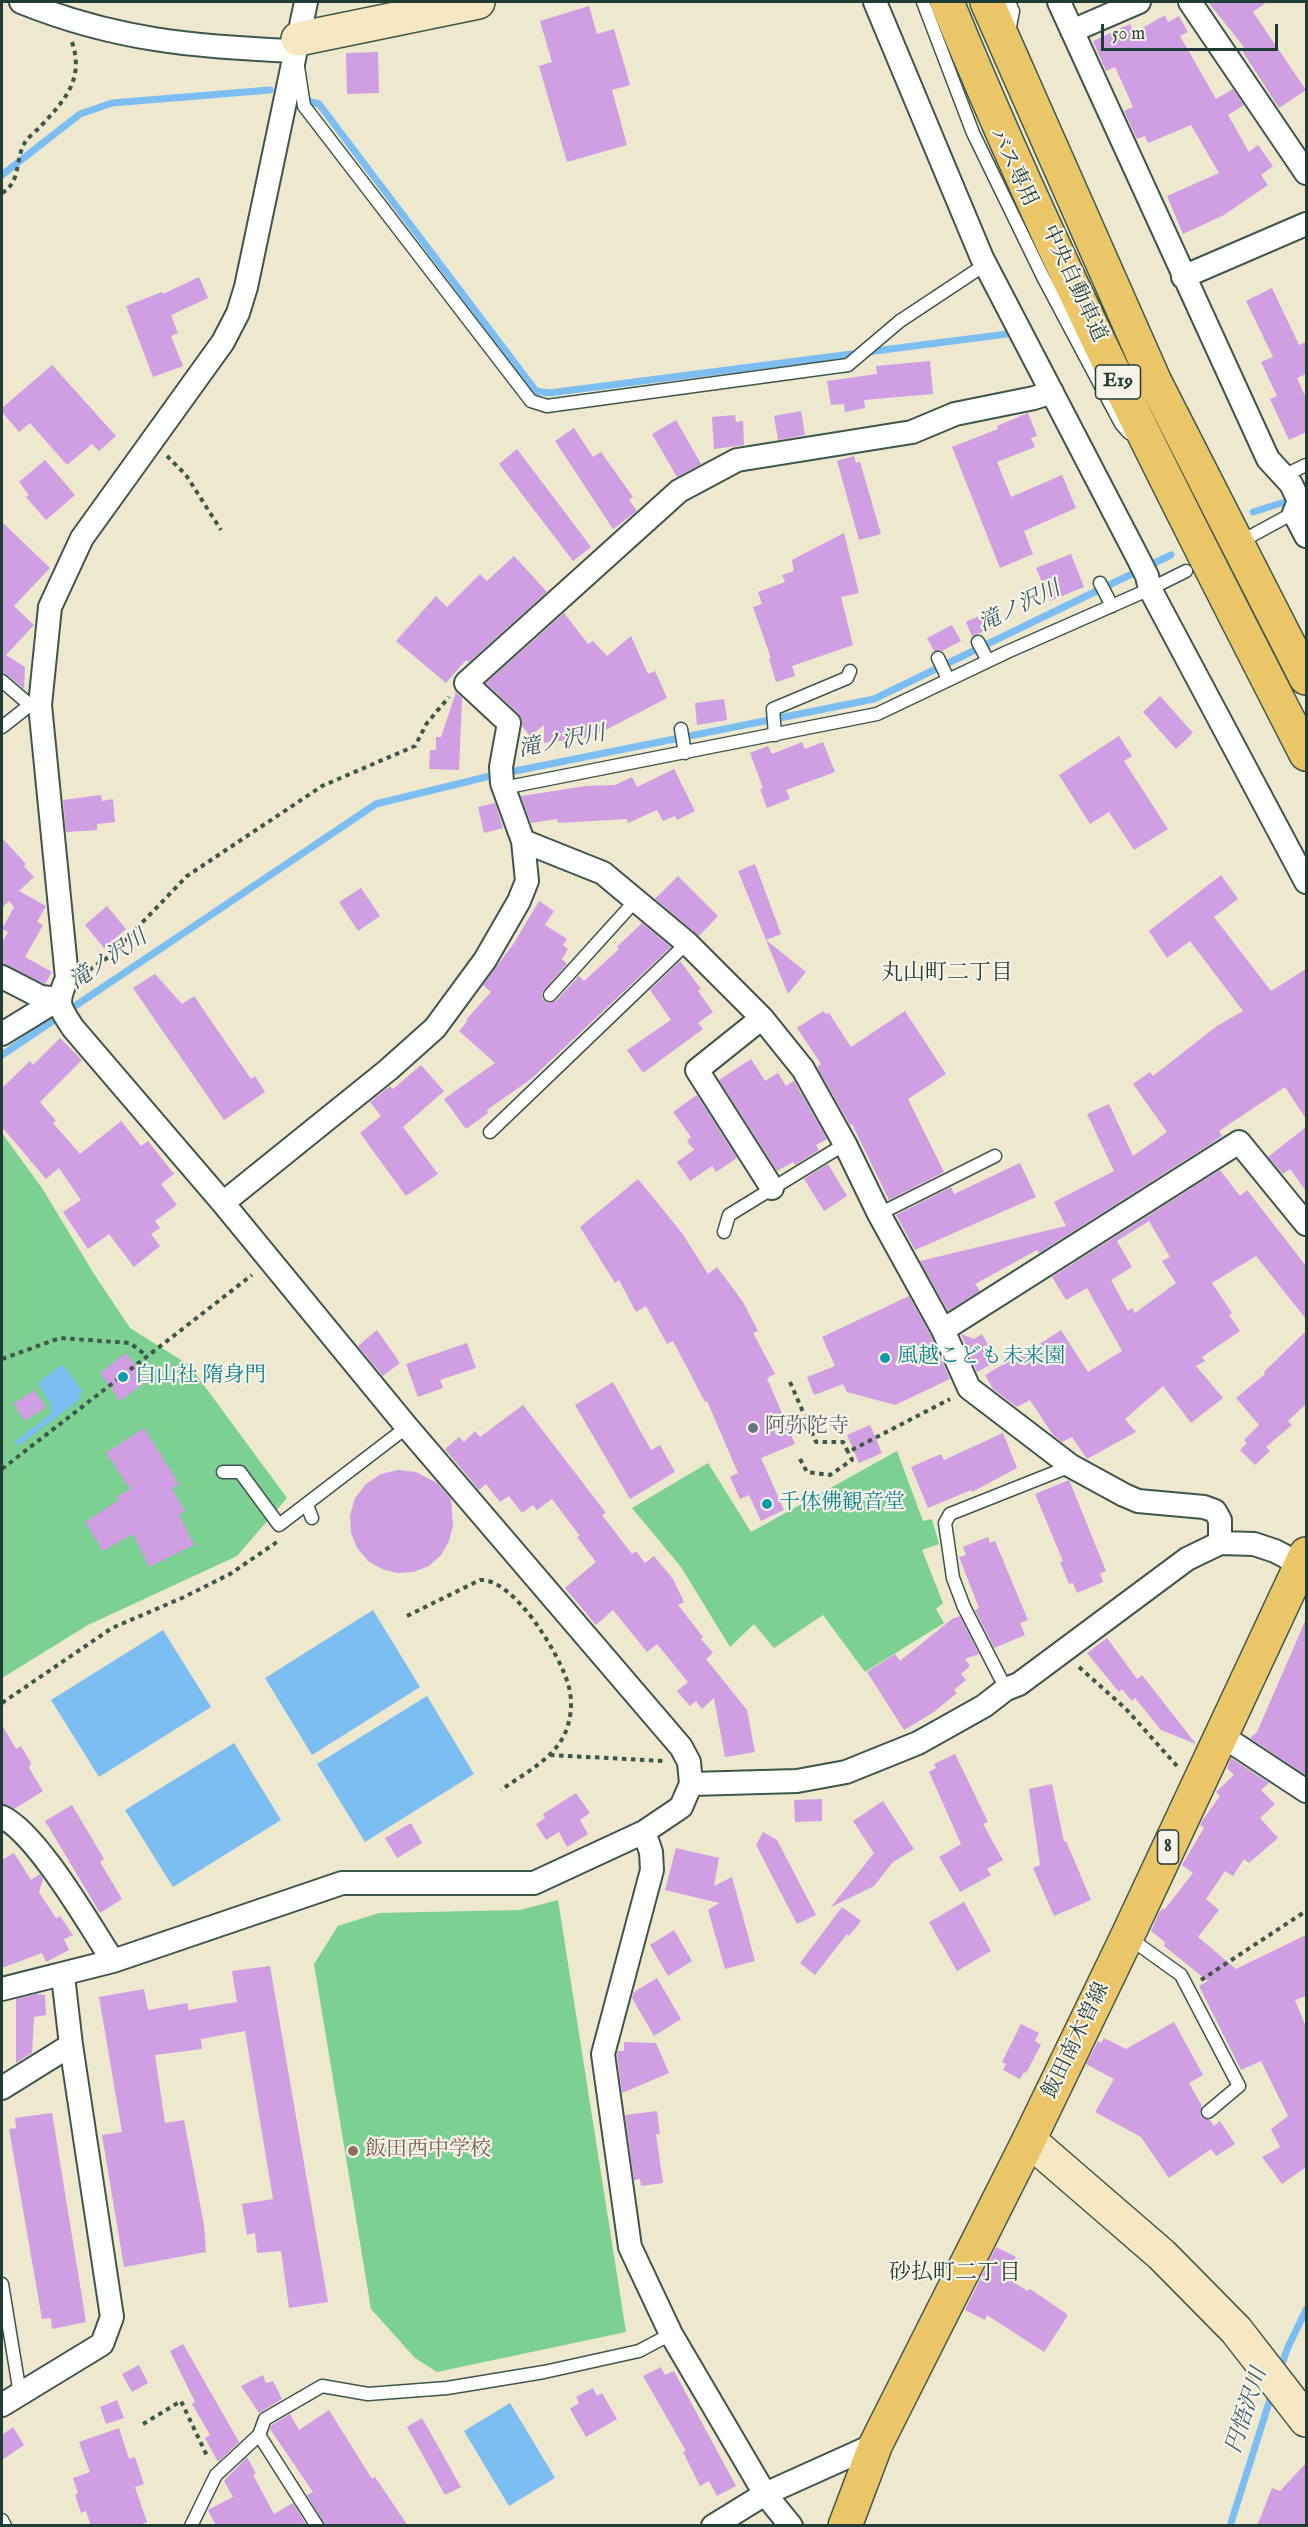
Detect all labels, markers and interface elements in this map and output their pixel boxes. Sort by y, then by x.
scale bar [1104,12,1281,50]
text: 50 m [1112,23,1145,46]
street label: バス専用 [982,125,1042,211]
street label: 中央自動車道 [1035,222,1111,346]
road number: E19 [1096,365,1140,399]
water label: 滝ノ沢川 [975,577,1065,639]
water label: 滝ノ沢川 [516,722,608,764]
water label: 滝ノ沢川 [65,925,153,997]
district label: 丸山町二丁目 [881,961,1013,987]
place label: 風越こども未来園 [897,1345,1065,1371]
marker: 風越こども未来園 [878,1351,892,1365]
place label: 白山社 隋身門 [135,1364,266,1390]
marker: 白山社 隋身門 [116,1370,130,1384]
place label: 阿弥陀寺 [765,1415,849,1441]
marker: 阿弥陀寺 [746,1421,760,1435]
place label: 千体佛観音堂 [779,1491,905,1517]
marker: 千体佛観音堂 [760,1497,774,1511]
road number: 8 [1158,1830,1178,1864]
street label: 飯田南木曽線 [1038,1979,1116,2103]
place label: 飯田西中学校 [365,2138,491,2164]
marker: 飯田西中学校 [346,2144,360,2158]
district label: 砂払町二丁目 [889,2261,1021,2287]
water label: 円悟沢川 [1222,2365,1274,2457]

